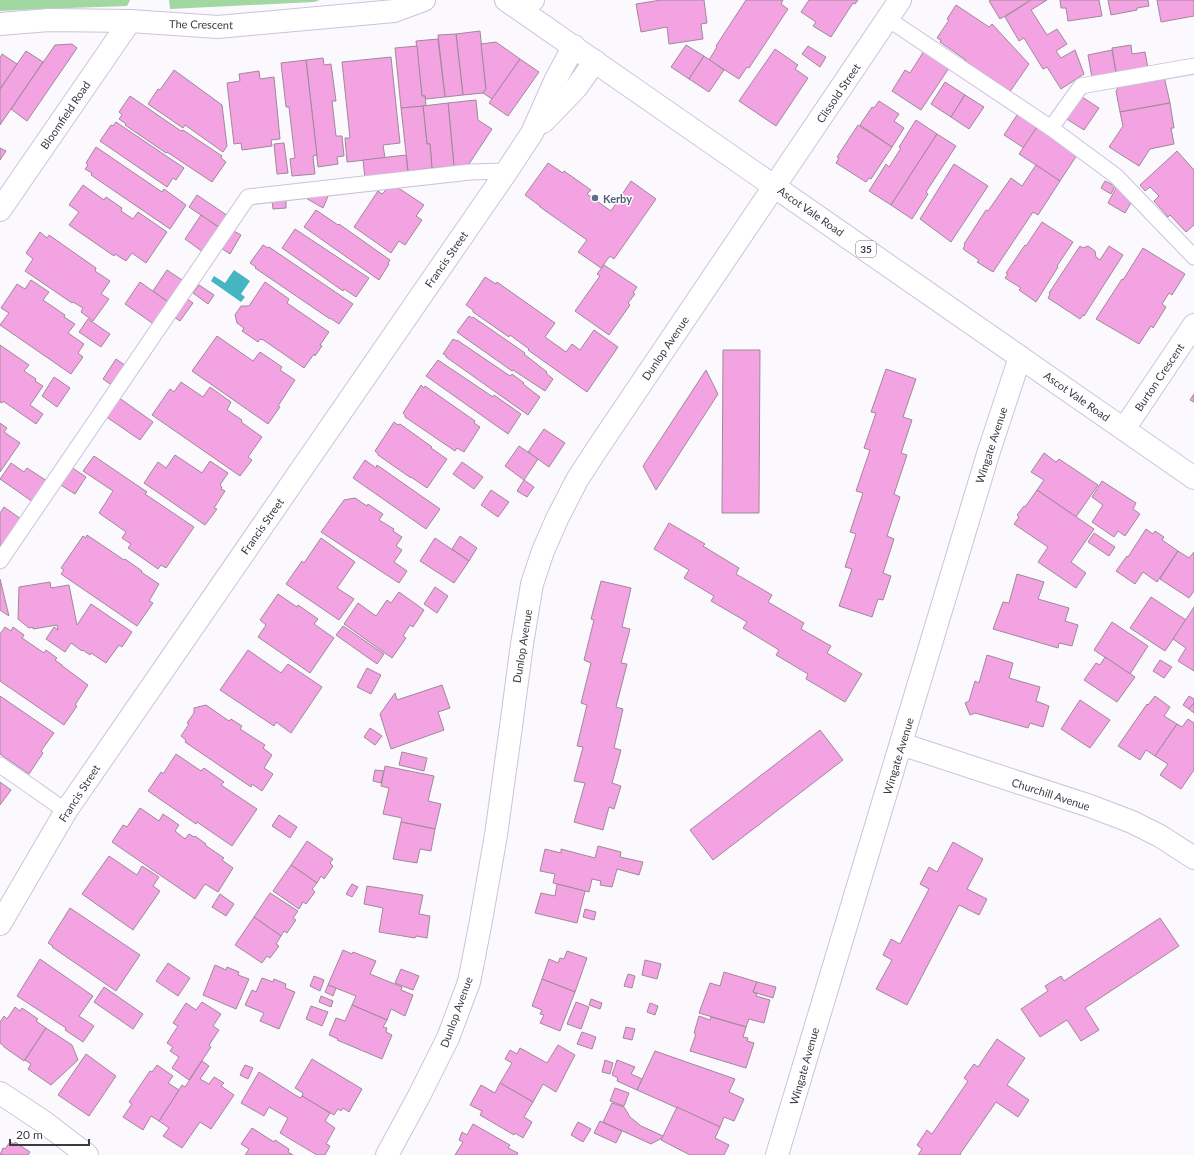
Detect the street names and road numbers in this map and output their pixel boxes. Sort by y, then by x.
street label: The Crescent [169,17,233,31]
street label: Clissold Street [813,61,863,125]
street label: Bloomfield Road [37,79,93,151]
street label: Ascot Vale Road [775,183,847,239]
street label: Francis Street [422,228,470,290]
road number: 35 [856,241,876,257]
street label: Dunlop Avenue [639,313,691,382]
street label: Burton Crescent [1132,341,1186,413]
street label: Ascot Vale Road [1041,368,1113,424]
street label: Wingate Avenue [972,405,1010,485]
street label: Francis Street [238,495,286,557]
street label: Dunlop Avenue [510,608,534,684]
street label: Wingate Avenue [880,716,916,796]
street label: Francis Street [56,762,102,824]
street label: Churchill Avenue [1010,775,1092,813]
street label: Dunlop Avenue [437,975,475,1049]
street label: Wingate Avenue [787,1026,821,1106]

